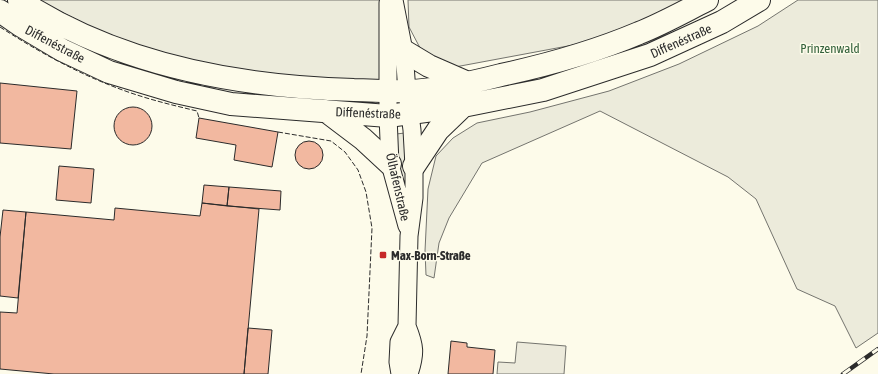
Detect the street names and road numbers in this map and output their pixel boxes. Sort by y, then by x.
street label: Diffenéstraße [648,21,714,61]
street label: Diffenéstraße [23,22,87,66]
street label: Diffenéstraße [335,104,401,122]
street label: Ölhafenstraße [383,152,413,222]

